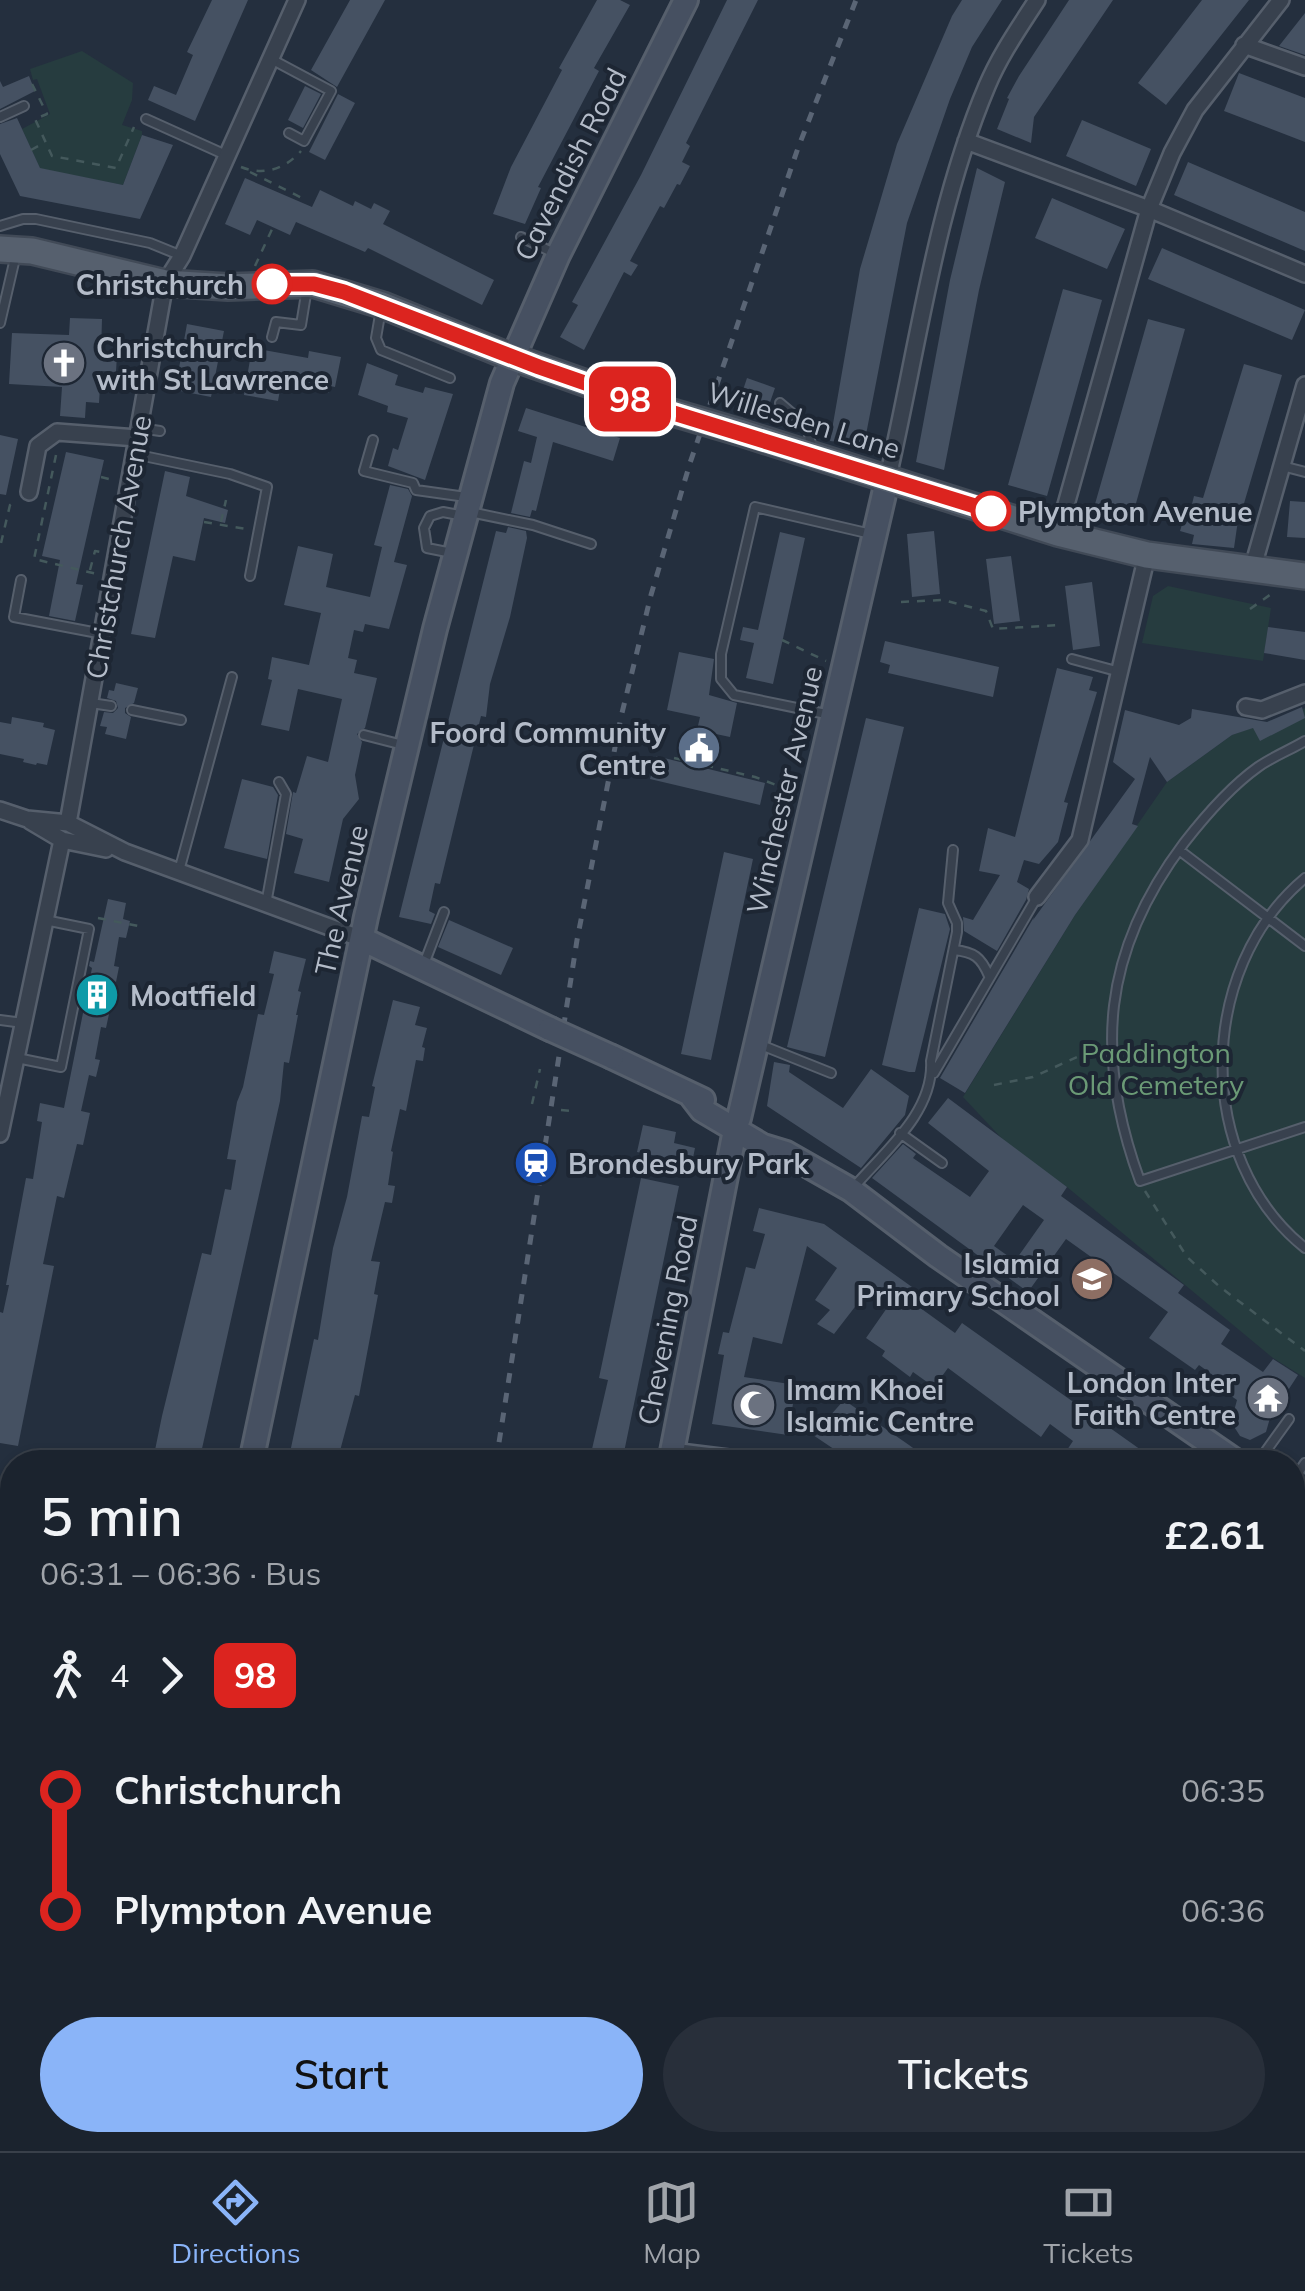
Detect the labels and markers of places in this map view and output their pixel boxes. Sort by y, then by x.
marker: Christchurch [253,265,291,303]
place label: Christchurch [76,267,244,302]
place label: Christchurch with St Lawrence [96,330,329,397]
church icon: Christchurch with St Lawrence [41,340,87,386]
marker: Plympton Avenue [972,492,1010,530]
place label: Plympton Avenue [1018,494,1253,529]
place label: Foord Community Centre [429,715,667,782]
public building icon: Foord Community Centre [676,725,722,771]
building icon: Moatfield [74,972,120,1018]
place label: Moatfield [130,978,256,1013]
station icon: Brondesbury Park [513,1140,559,1186]
place label: Brondesbury Park [568,1146,809,1181]
place label: Islamia Primary School [857,1246,1060,1313]
school or university icon: Islamia Primary School [1069,1256,1115,1302]
place label: London Inter Faith Centre [1067,1365,1236,1432]
place label: Imam Khoei Islamic Centre [786,1372,974,1439]
temple icon: London Inter Faith Centre [1245,1375,1291,1421]
mosque icon: Imam Khoei Islamic Centre [731,1382,777,1428]

